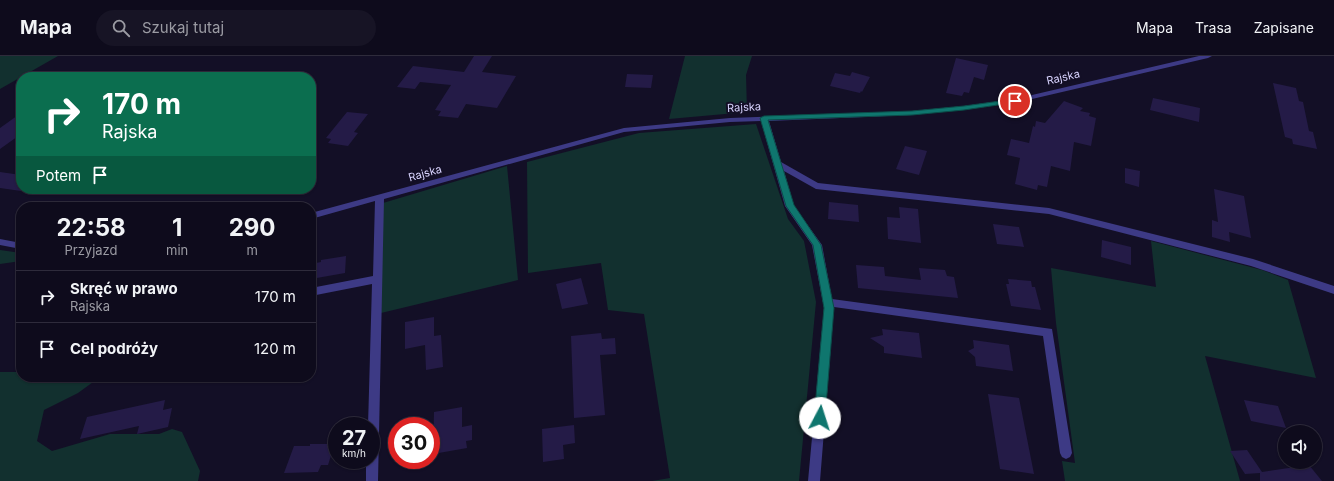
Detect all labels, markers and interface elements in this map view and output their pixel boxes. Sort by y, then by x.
search box [96,10,376,46]
text: Mapa [20,16,72,39]
icon: search [110,17,132,39]
text: Szukaj tutaj [142,18,224,37]
text: Mapa [1136,19,1173,36]
text: Trasa [1195,19,1232,36]
text: Zapisane [1254,19,1314,36]
street label: Rajska [1045,66,1081,88]
pin [998,84,1032,118]
text: 170 m [102,87,181,121]
icon: right [36,88,88,140]
icon: arrive [1004,90,1026,112]
street label: Rajska [727,99,761,115]
text: Rajska [102,121,157,142]
street label: Rajska [407,162,443,184]
icon: arrive [89,164,111,186]
text: Potem [36,166,81,185]
text: 22:58 [56,213,126,242]
text: 1 [172,213,182,242]
text: 290 [229,213,276,242]
text: Przyjazd [64,242,118,258]
text: min [166,242,188,258]
text: m [246,242,258,258]
text: Skręć w prawo [70,279,178,298]
icon: right [36,286,58,308]
text: 170 m [255,287,296,306]
text: Rajska [70,298,110,314]
icon: arrive [36,338,58,360]
text: Cel podróży [70,339,158,358]
text: 120 m [254,339,296,358]
position arrow [799,397,841,439]
speed limit sign: 30 [388,417,440,469]
map controls [1278,425,1322,469]
button: sound [1278,425,1322,469]
text: 27 [342,426,366,450]
text: km/h [342,447,366,459]

